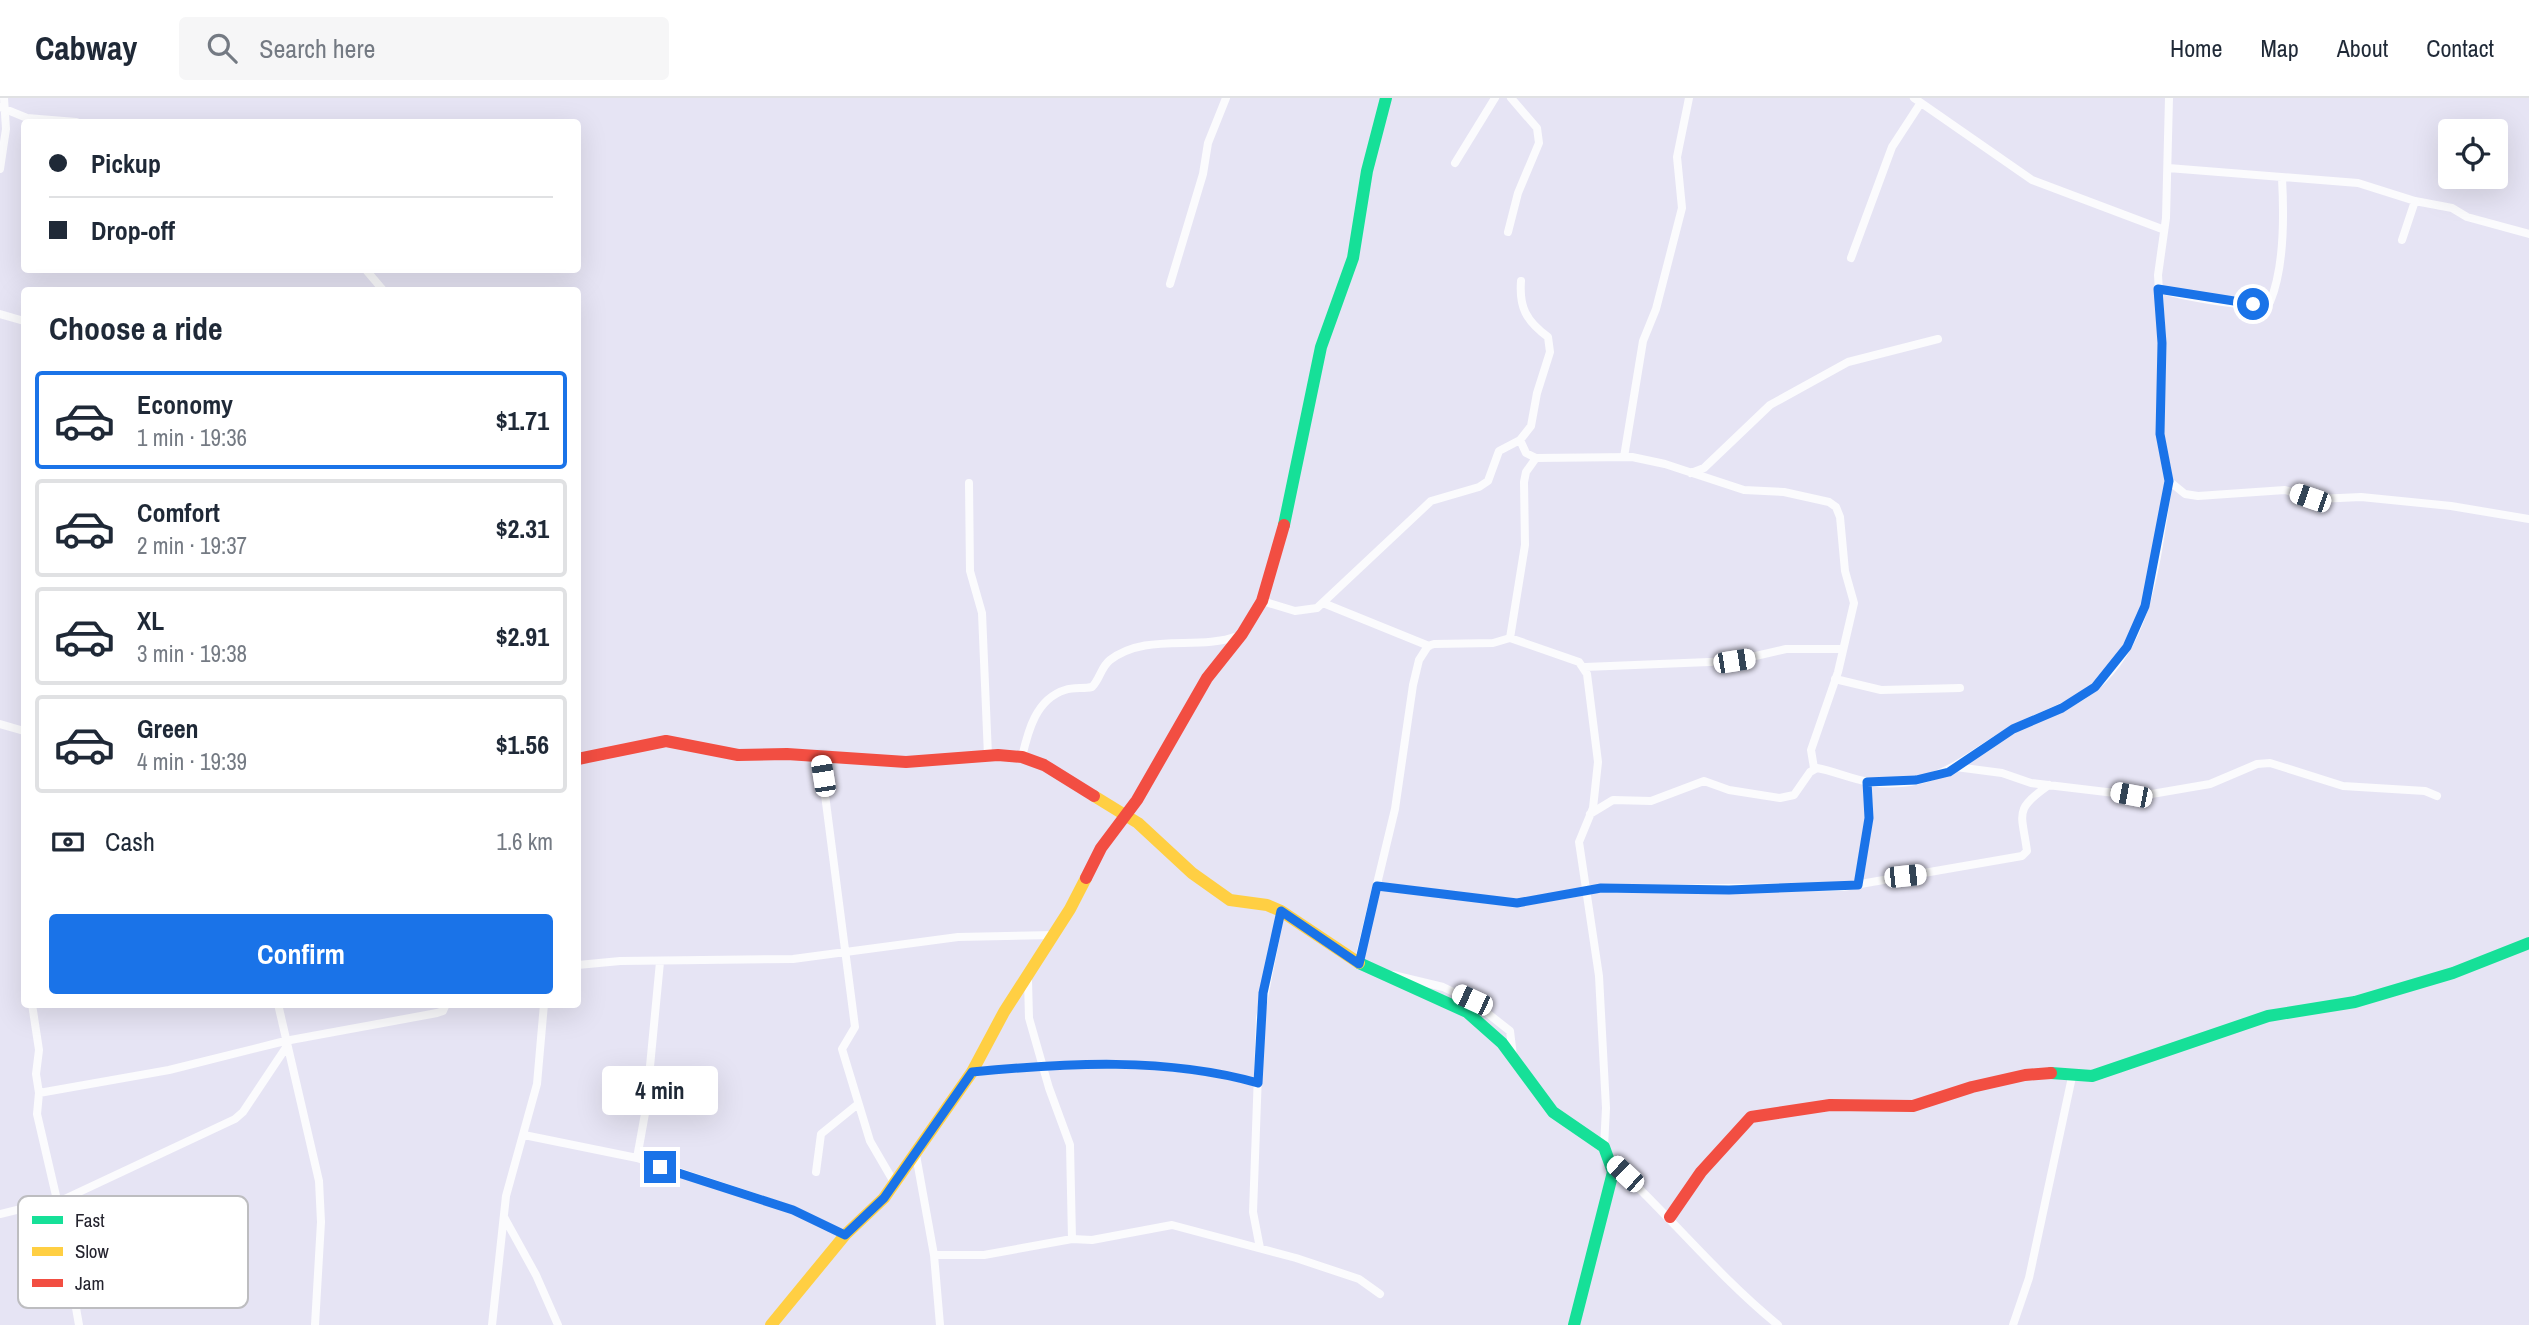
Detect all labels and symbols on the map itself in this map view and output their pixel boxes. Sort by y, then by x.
route start [2237,288,2269,320]
car [2287,481,2334,515]
car [1712,647,1757,675]
car [810,754,837,798]
car [2109,781,2154,809]
car [1884,863,1927,889]
car [1449,982,1496,1018]
callout: 4 min [602,1066,718,1114]
route end [644,1151,676,1183]
car [1603,1152,1648,1196]
legend [18,1196,248,1308]
text: Fast [75,1207,105,1233]
text: Slow [75,1238,110,1264]
text: Jam [75,1270,104,1296]

